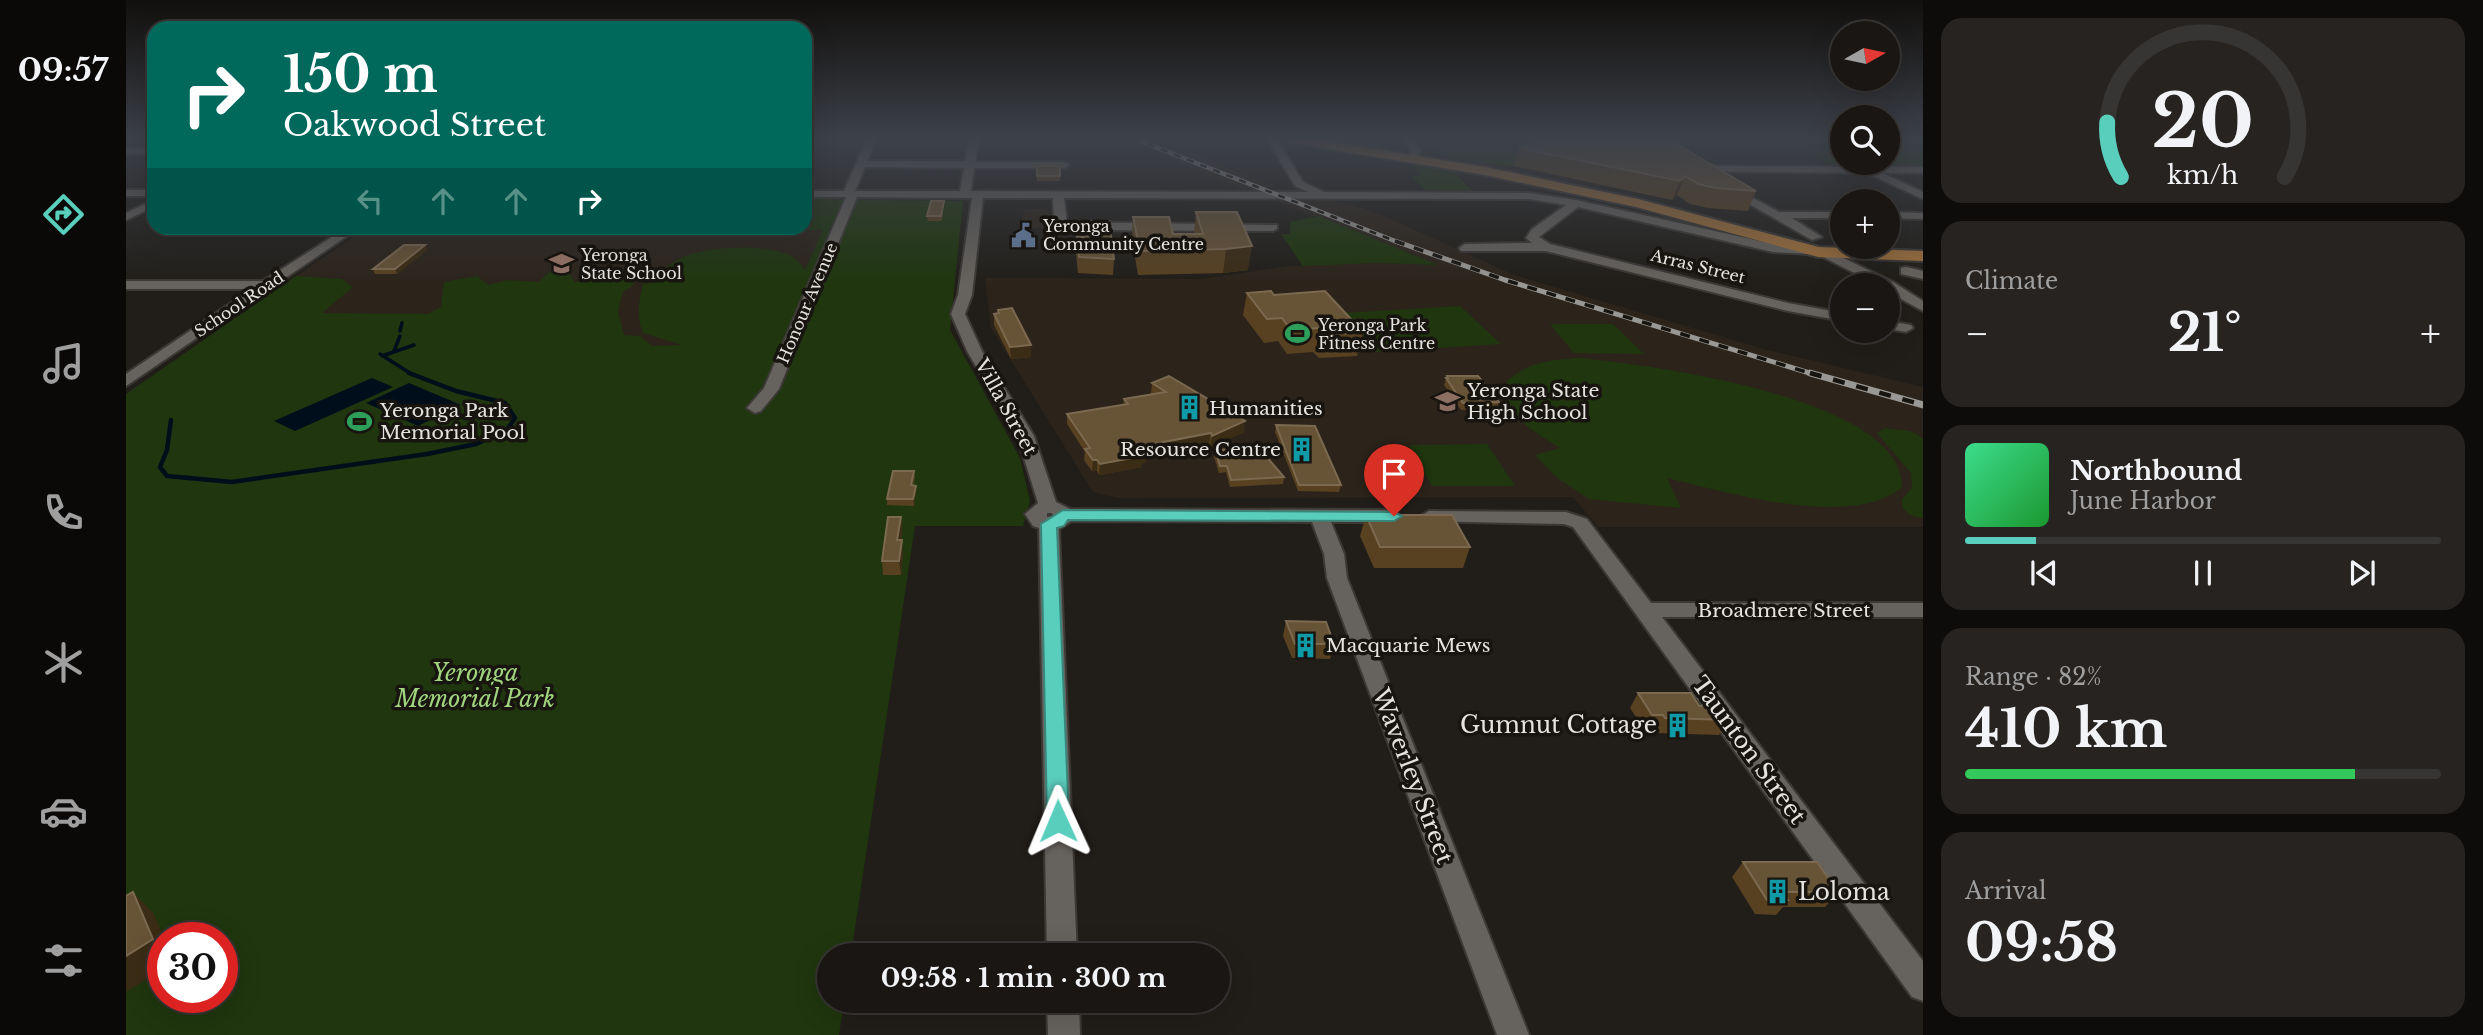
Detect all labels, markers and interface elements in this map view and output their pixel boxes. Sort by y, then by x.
north arrow [1830,21,1900,91]
map controls [1830,21,1900,343]
text: 150 m [283,44,438,105]
icon: right [168,49,259,140]
text: 09:57 [18,50,108,90]
text: 20 [2152,76,2254,167]
text: Oakwood Street [283,105,546,145]
button: search [1830,105,1900,175]
text: km/h [2168,160,2238,191]
icon: left [351,182,389,220]
icon: ahead [424,182,462,220]
icon: ahead [497,182,535,220]
icon: right [570,182,608,220]
button: + [1830,189,1900,259]
icon: directions [39,190,88,239]
place label: Yeronga Community Centre [1042,216,1204,254]
public building icon: Yeronga Community Centre [1009,221,1037,249]
street label: Honour Avenue [773,240,841,366]
street label: Arras Street [1648,244,1747,287]
place label: Yeronga State School [580,245,682,283]
school or university icon: Yeronga State School [547,250,575,278]
street label: School Road [191,267,288,341]
text: Climate [1965,267,2058,295]
button: − [1830,273,1900,343]
text: 21° [2168,301,2242,365]
text: − [1965,310,1989,357]
text: + [2420,310,2441,357]
place label: Yeronga Park Fitness Centre [1317,315,1435,353]
sports icon: Yeronga Park Fitness Centre [1284,320,1312,348]
icon: music [39,339,88,388]
street label: Villa Street [970,354,1042,460]
place label: Yeronga State High School [1466,379,1599,424]
school or university icon: Yeronga State High School [1433,387,1461,415]
building icon: Humanities [1175,394,1203,422]
place label: Humanities [1209,397,1323,420]
place label: Yeronga Park Memorial Pool [379,399,525,444]
sports icon: Yeronga Park Memorial Pool [346,407,374,435]
building icon: Resource Centre [1287,435,1315,463]
place label: Resource Centre [1120,438,1281,461]
pin [1364,444,1424,516]
icon: arrive [1375,455,1413,493]
text: Northbound [2070,455,2242,487]
text: June Harbor [2070,487,2216,515]
icon: phone [39,488,88,537]
icon: previous [2025,554,2063,592]
icon: pause [2184,554,2222,592]
icon: next [2343,554,2381,592]
street label: Broadmere Street [1698,599,1871,622]
building icon: Macquarie Mews [1292,631,1320,659]
place label: Macquarie Mews [1326,634,1490,657]
icon: climate [39,638,88,687]
park label: Yeronga Memorial Park [394,659,555,713]
text: Range · 82% [1965,663,2102,691]
street label: Taunton Street [1686,671,1812,829]
street label: Waverley Street [1366,684,1459,868]
text: 410 km [1965,697,2167,761]
place label: Gumnut Cottage [1460,711,1657,739]
building icon: Gumnut Cottage [1663,711,1691,739]
position arrow [1021,784,1095,858]
icon: car [39,787,88,836]
text: Arrival [1965,877,2046,905]
building icon: Loloma [1764,878,1792,906]
place label: Loloma [1798,878,1890,906]
text: 09:58 [1965,911,2118,975]
speed limit sign: 30 [147,922,238,1013]
icon: filters [39,936,88,985]
text: 09:58 · 1 min · 300 m [881,962,1166,994]

